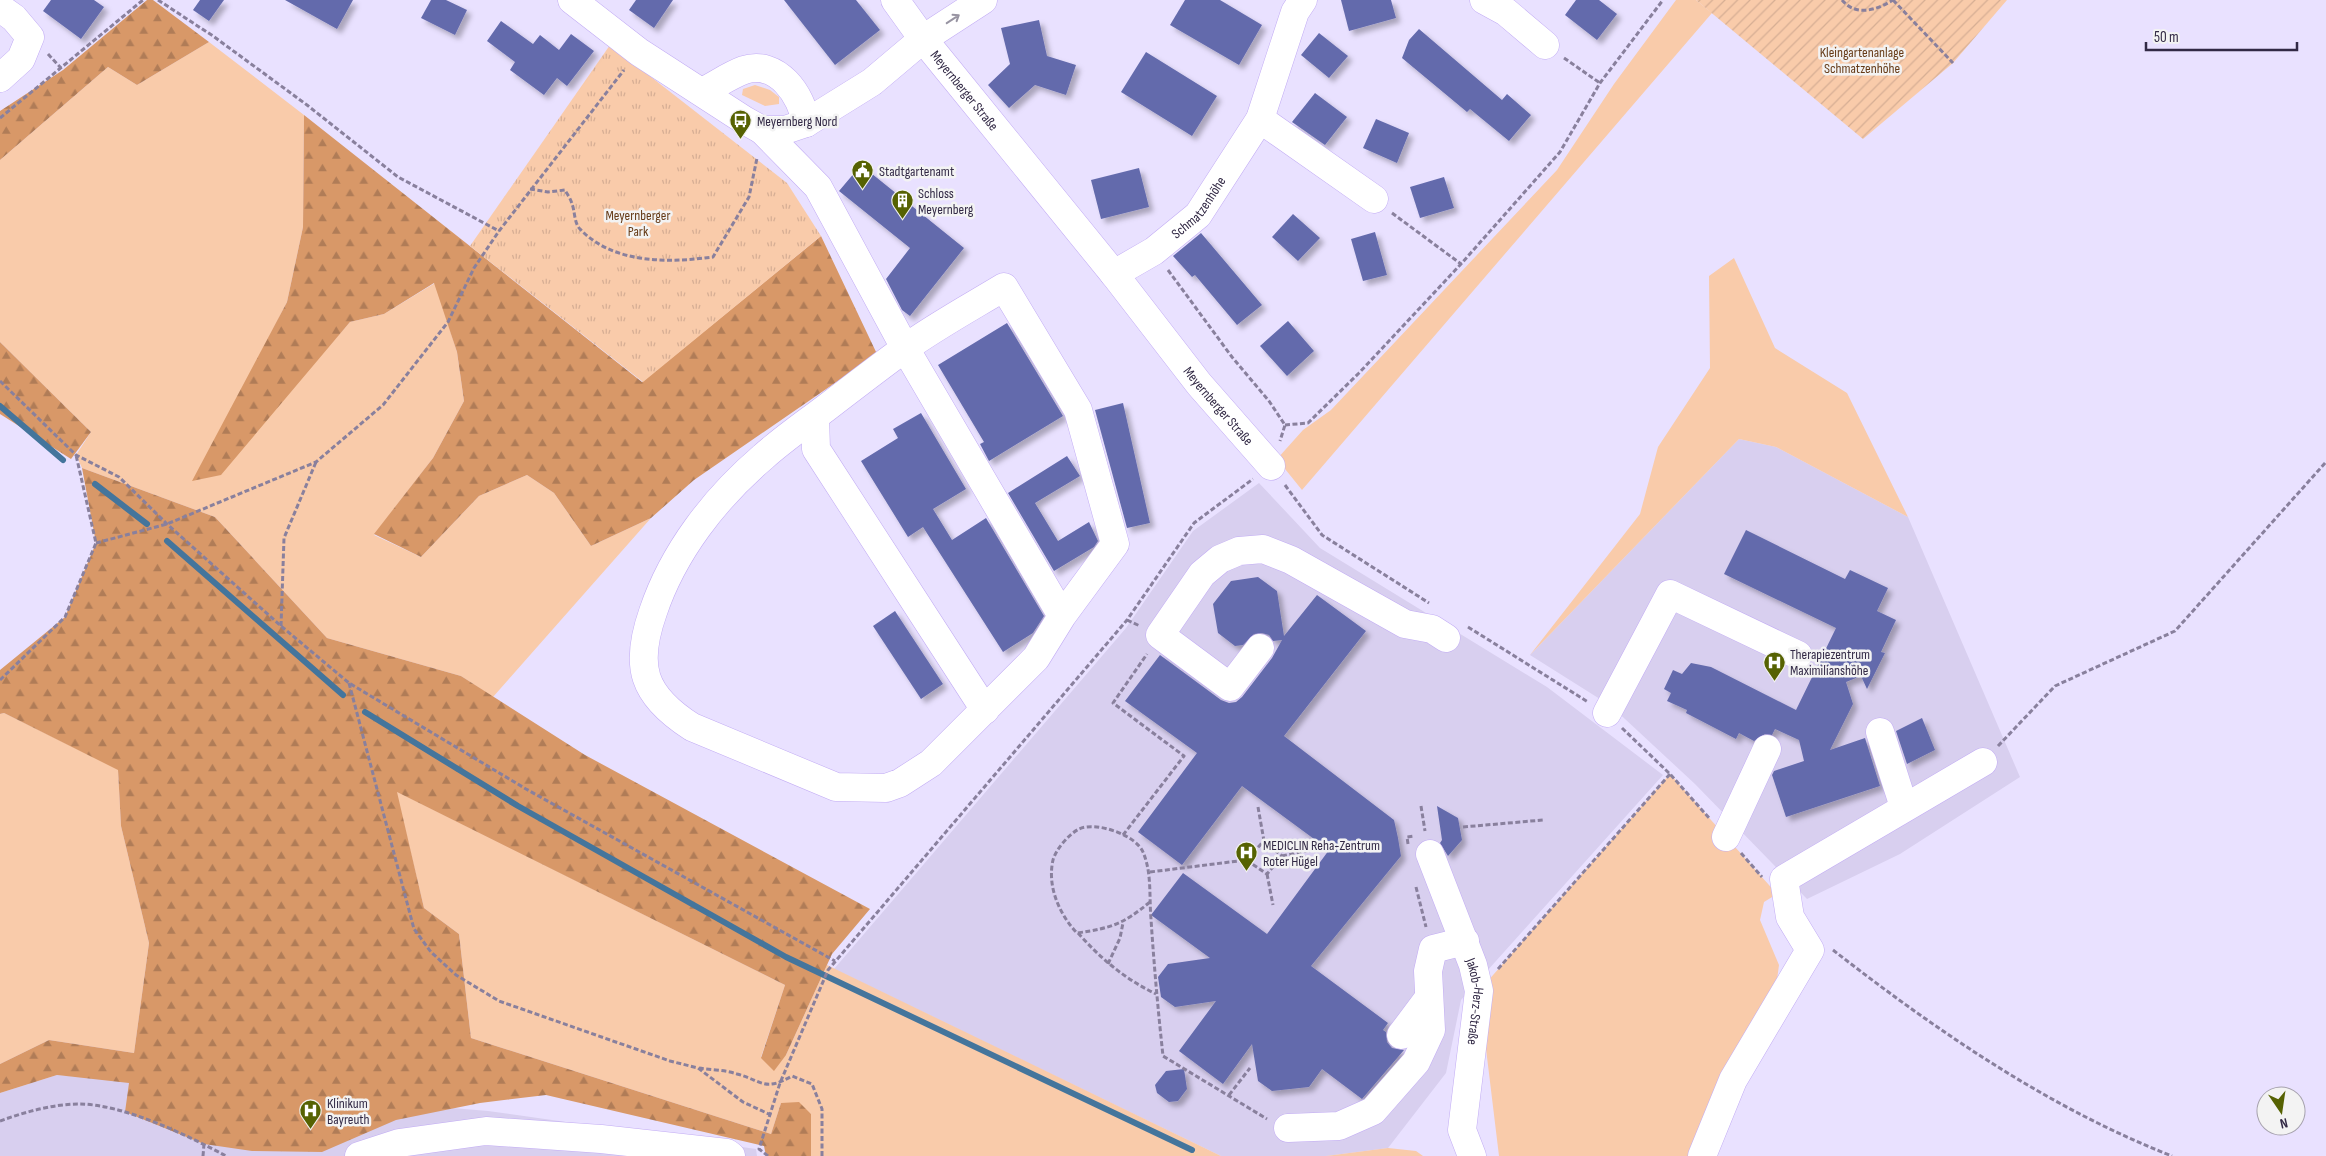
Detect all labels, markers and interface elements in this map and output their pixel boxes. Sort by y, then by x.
one-way arrow [946,14,960,25]
scale bar [2146,20,2297,52]
text: 50 m [2154,28,2179,47]
park label: Kleingartenanlage Schmatzenhöhe [1820,44,1904,77]
street label: Meyernberger Straße [927,47,1002,134]
bus stop icon: Meyernberg Nord [729,109,753,140]
place label: Meyernberg Nord [757,113,837,130]
public building icon: Stadtgartenamt [851,159,875,190]
place label: Stadtgartenamt [879,163,954,180]
street label: Schmatzenhöhe [1168,174,1230,242]
place label: Schloss Meyernberg [918,185,974,218]
building icon: Schloss Meyernberg [890,189,914,220]
park label: Meyernberger Park [605,207,671,240]
street label: Meyernberger Straße [1180,363,1257,449]
place label: Therapiezentrum Maximilianshöhe [1790,646,1870,679]
hospital icon: Therapiezentrum Maximilianshöhe [1762,650,1786,681]
place label: MEDICLIN Reha-Zentrum Roter Hügel [1263,837,1380,870]
hospital icon: MEDICLIN Reha-Zentrum Roter Hügel [1235,841,1259,872]
street label: Jakob-Herz-Straße [1462,955,1487,1046]
north arrow [2256,1086,2306,1136]
place label: Klinikum Bayreuth [327,1095,370,1128]
hospital icon: Klinikum Bayreuth [299,1099,323,1130]
text: N [2278,1114,2289,1132]

